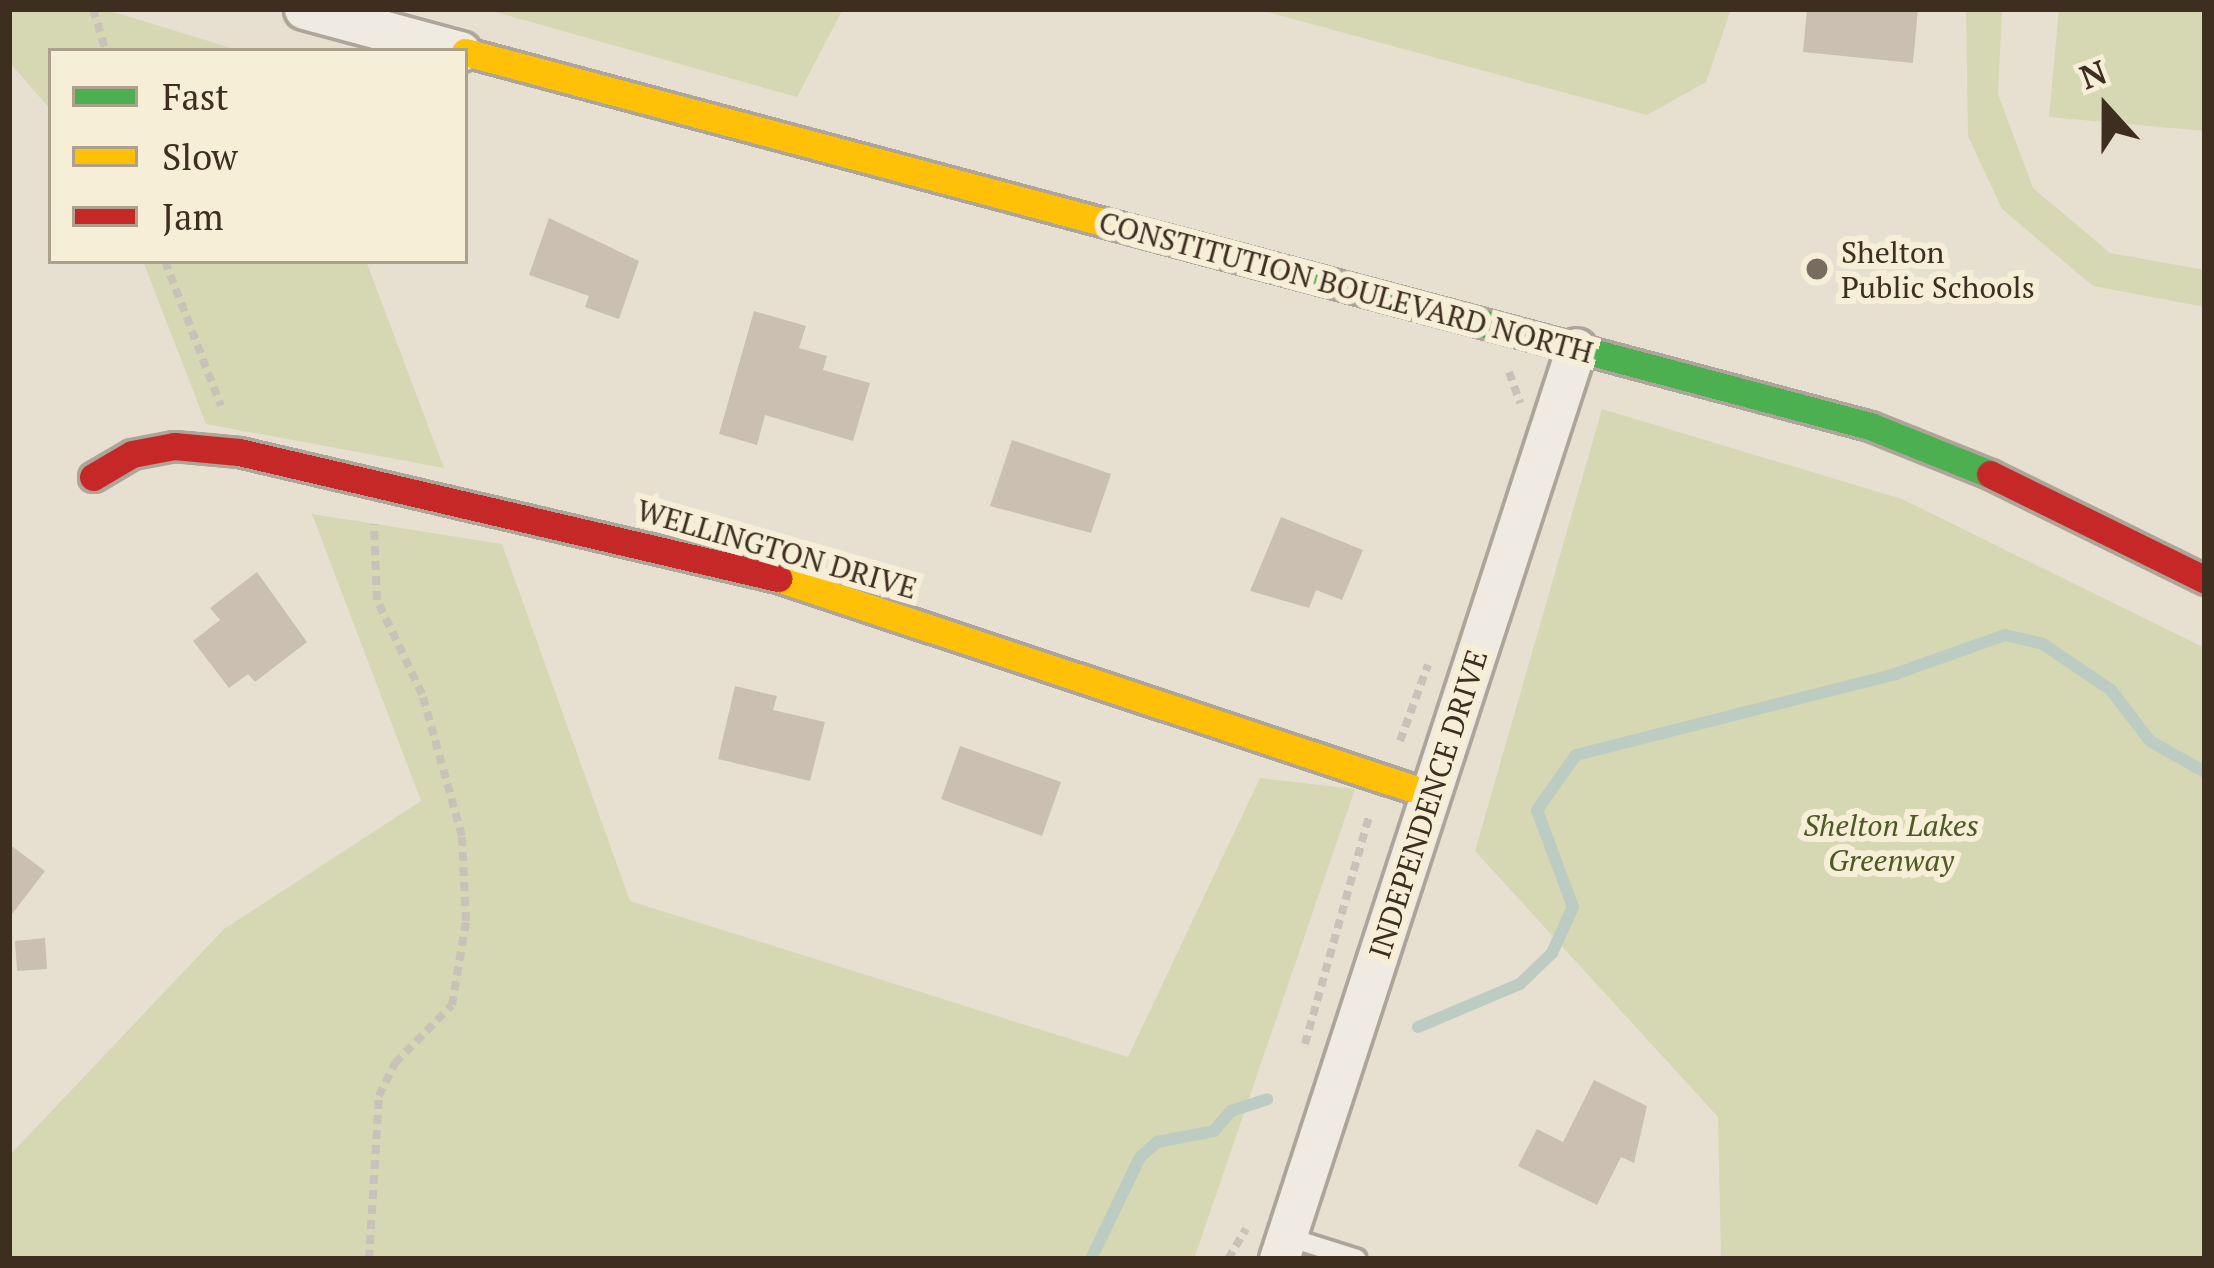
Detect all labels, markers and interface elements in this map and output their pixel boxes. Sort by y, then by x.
legend [48,48,468,264]
north arrow [2046,48,2166,168]
text: N [2074,49,2112,98]
text: Fast [162,73,229,120]
text: Slow [162,133,238,180]
text: Jam [162,193,224,240]
street label: CONSTITUTION BOULEVARD NORTH [1095,204,1597,370]
place label: Shelton Public Schools [1841,234,2035,304]
marker: Shelton Public Schools [1804,256,1830,282]
street label: WELLINGTON DRIVE [633,492,921,606]
street label: INDEPENDENCE DRIVE [1361,645,1495,963]
park label: Shelton Lakes Greenway [1803,807,1979,878]

